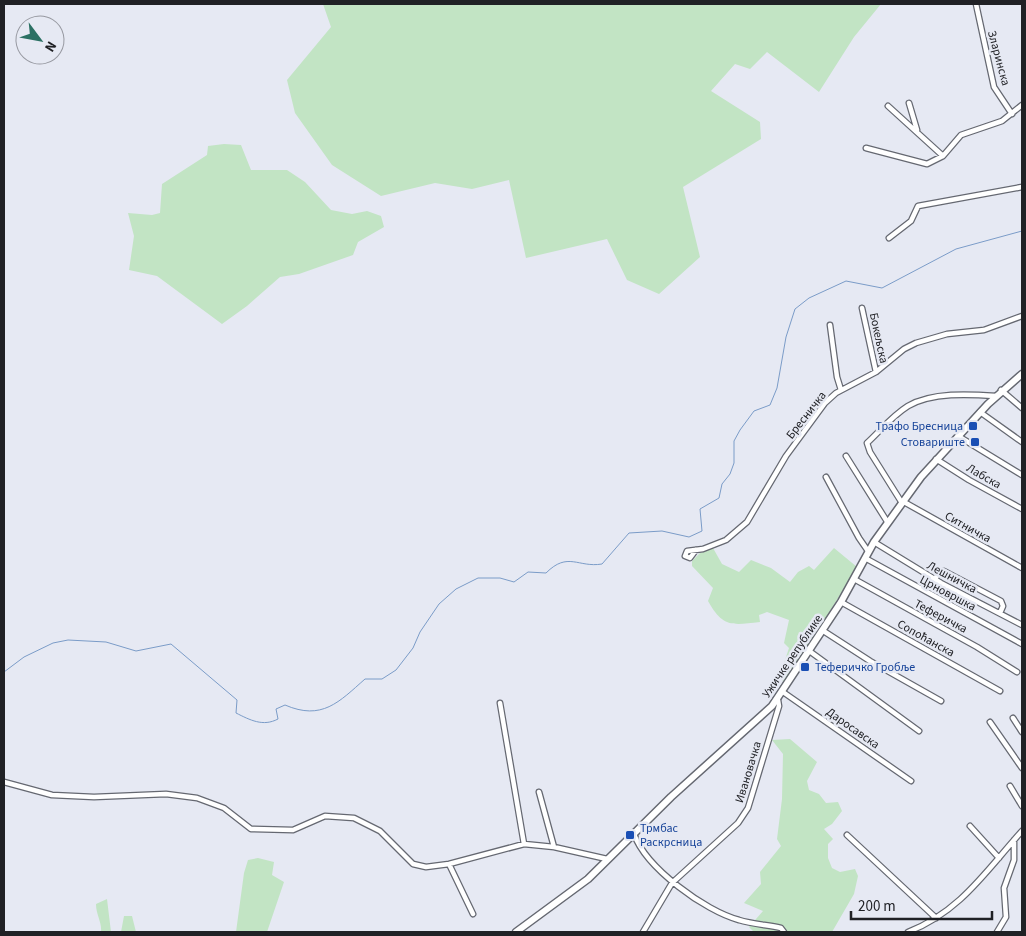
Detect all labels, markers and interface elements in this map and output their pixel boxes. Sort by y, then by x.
north arrow [15,15,65,65]
street label: Зларинска [983,29,1014,88]
text: N [39,37,61,56]
street label: Бокељска [865,311,892,365]
street label: Бресничка [782,388,831,443]
place label: Трафо Бресница [876,418,963,435]
marker: Трафо Бресница [967,420,979,432]
place label: Стовариште [901,434,965,451]
marker: Стовариште [969,436,981,448]
street label: Лабска [963,460,1004,493]
street label: Ситничка [941,508,994,547]
street label: Лешничка [924,557,980,598]
street label: Црновршка [917,572,979,615]
street label: Теферичка [911,595,970,638]
street label: Ужичке републике [758,611,827,701]
street label: Сопоћанска [894,616,958,661]
place label: Теферичко Гробље [815,659,915,676]
marker: Теферичко Гробље [799,661,811,673]
street label: Даросавска [823,704,883,753]
street label: Ивановачка [731,739,766,805]
place label: Трмбас Раскрсница [640,820,702,851]
marker: Трмбас Раскрсница [624,829,636,841]
scale bar [851,888,992,920]
text: 200 m [858,896,896,917]

